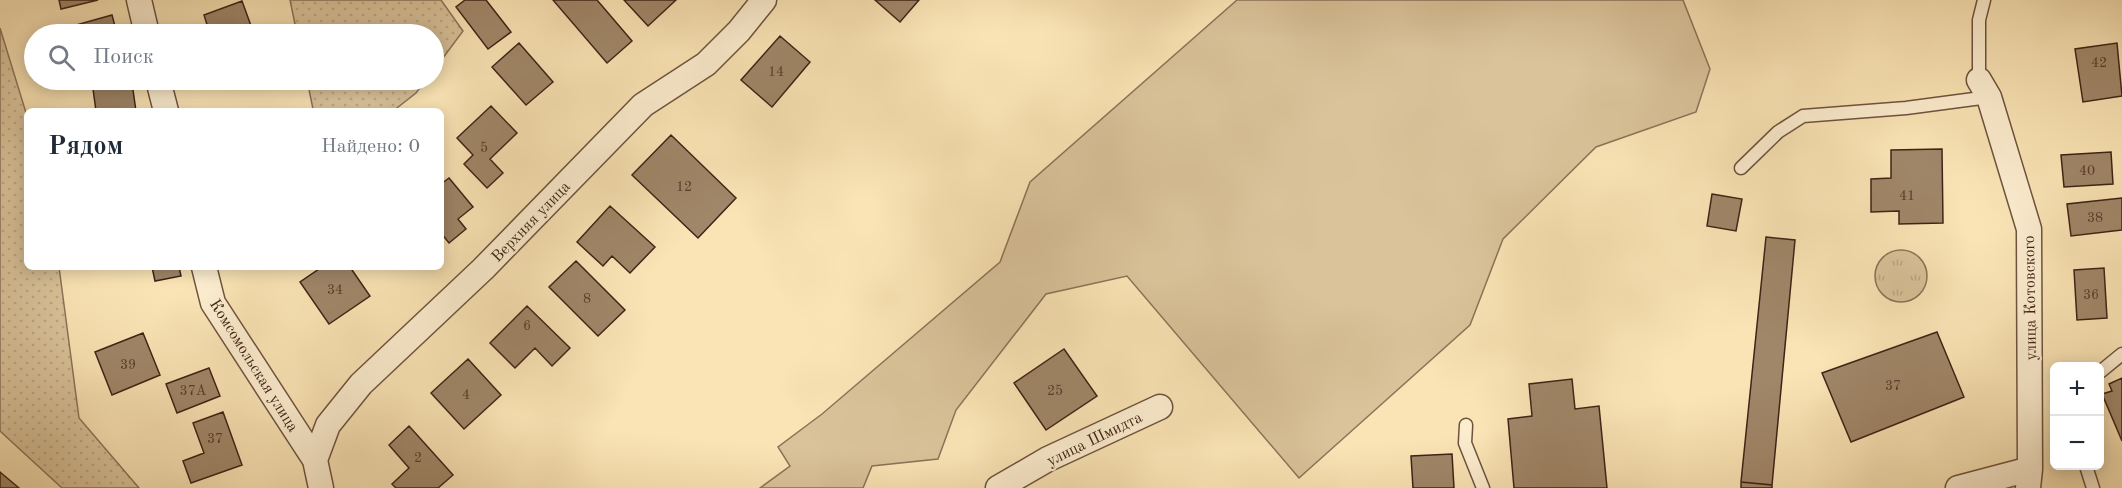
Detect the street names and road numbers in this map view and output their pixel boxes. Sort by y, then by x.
street label: Верхняя улица [489,179,574,266]
street label: улица Котовского [2022,235,2040,361]
street label: Комсомольская улица [206,297,301,435]
street label: улица Шмидта [1045,410,1145,470]

